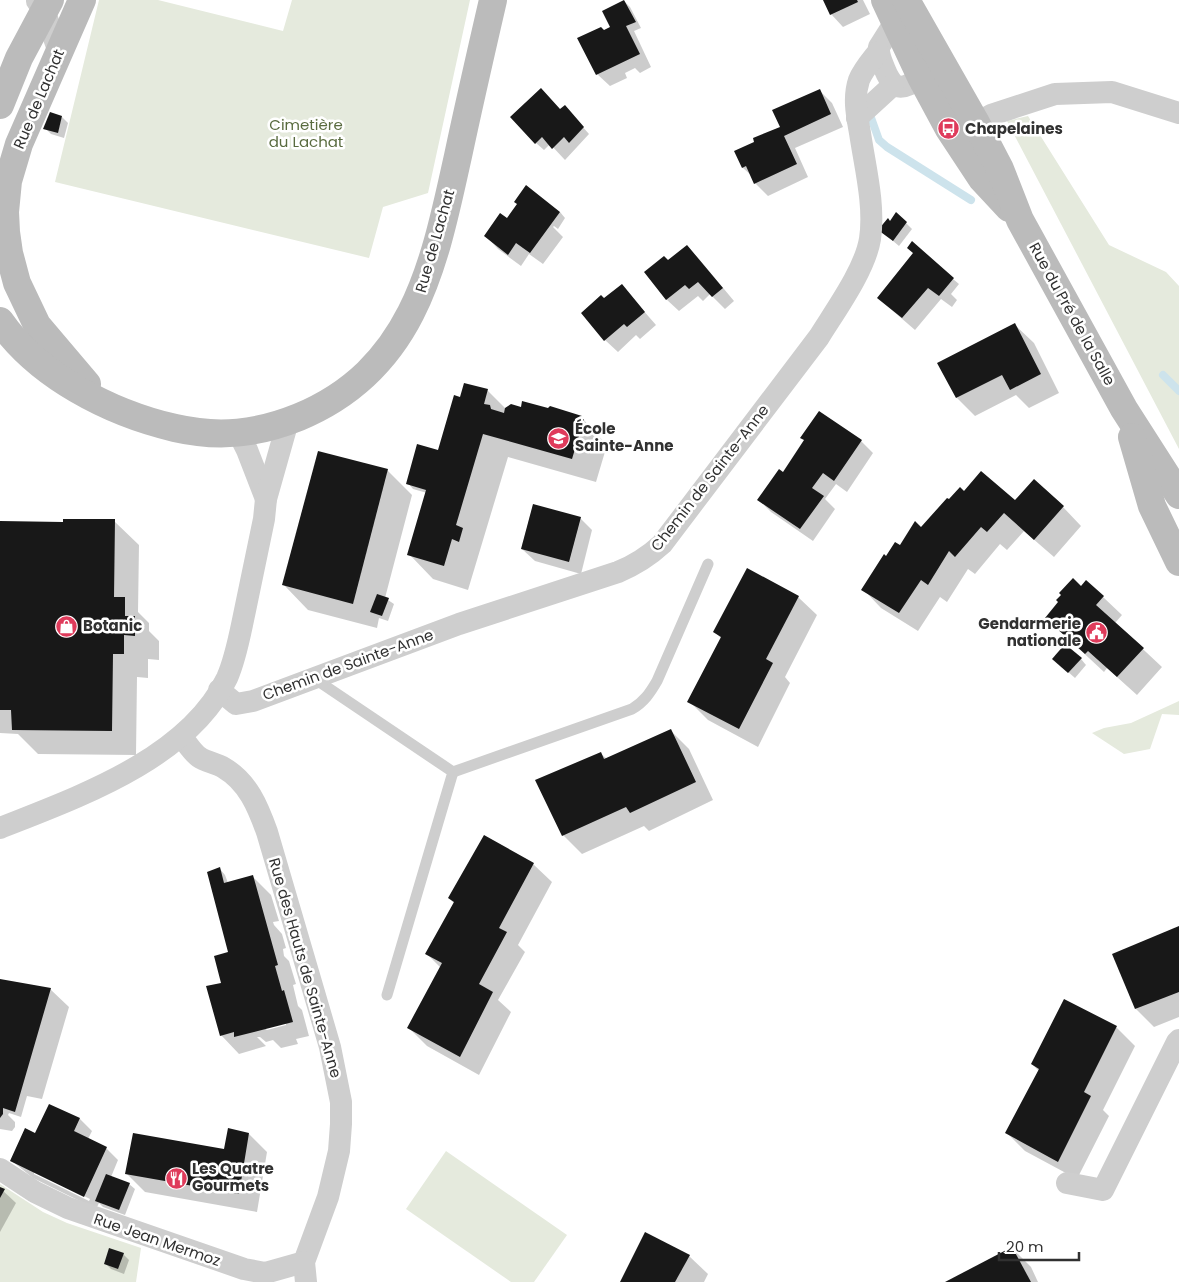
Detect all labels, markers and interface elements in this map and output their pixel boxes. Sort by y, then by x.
street label: Rue de Lachat [8,46,69,152]
park label: Cimetière du Lachat [269,114,343,152]
bus stop icon: Chapelaines [937,117,961,141]
place label: Chapelaines [965,118,1063,139]
street label: Rue de Lachat [410,187,459,295]
street label: Rue du Pré de la Salle [1024,239,1120,389]
street label: Chemin de Sainte-Anne [646,400,773,555]
place label: École Sainte-Anne [575,418,674,456]
school or university icon: École Sainte-Anne [547,426,571,450]
place label: Gendarmerie nationale [978,613,1081,651]
shop icon: Botanic [55,614,79,638]
place label: Botanic [83,615,142,636]
public building icon: Gendarmerie nationale [1085,621,1109,645]
street label: Chemin de Sainte-Anne [259,624,436,705]
street label: Rue des Hauts de Sainte-Anne [264,855,347,1080]
place label: Les Quatre Gourmets [192,1158,274,1196]
restaurant icon: Les Quatre Gourmets [164,1166,188,1190]
street label: Rue Jean Mermoz [91,1208,223,1271]
scale bar [999,1230,1079,1262]
text: 20 m [1006,1236,1044,1257]

